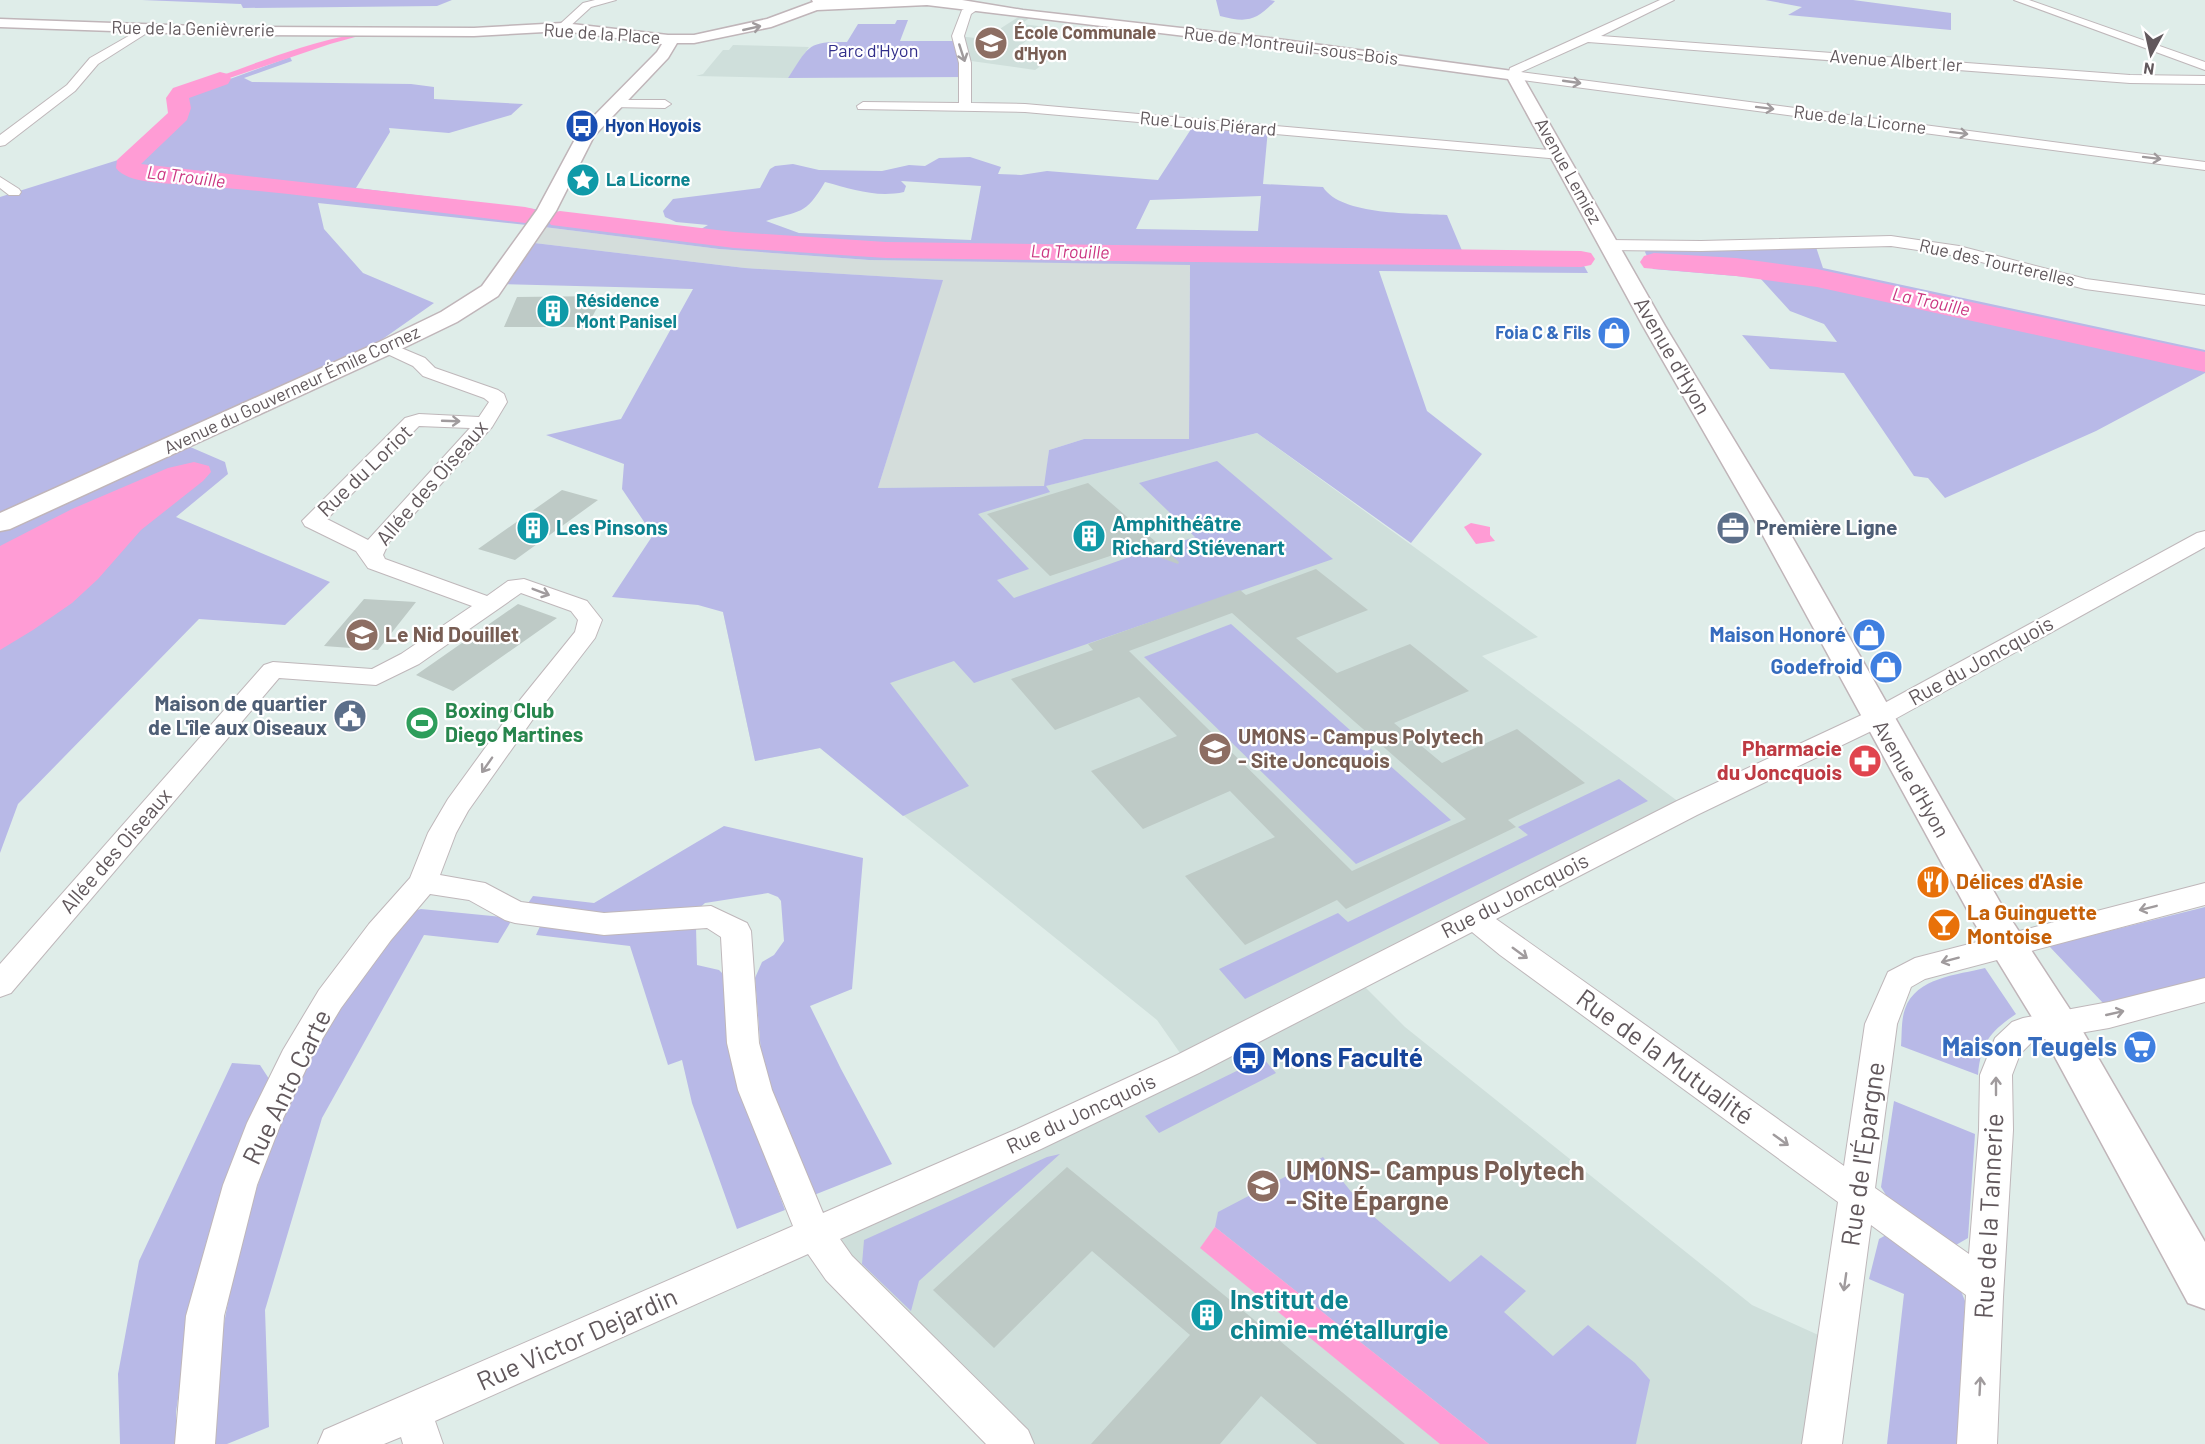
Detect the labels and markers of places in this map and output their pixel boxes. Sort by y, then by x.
place label: École Communale d'Hyon [1014,21,1156,64]
school or university icon: École Communale d'Hyon [973,25,1009,61]
bus stop icon: Hyon Hoyois [564,108,600,144]
place label: Hyon Hoyois [605,114,701,136]
place icon: La Licorne [565,162,601,198]
place label: La Licorne [606,168,691,190]
place label: Résidence Mont Panisel [576,289,677,332]
building icon: Résidence Mont Panisel [535,293,571,329]
shop icon: Foia C & Fils [1596,315,1632,351]
place label: Foia C & Fils [1495,321,1591,343]
building icon: Les Pinsons [515,510,551,546]
place label: Amphithéâtre Richard Stiévenart [1112,510,1285,559]
office icon: Première Ligne [1715,510,1751,546]
place label: Les Pinsons [556,514,668,539]
place label: Première Ligne [1756,514,1897,539]
building icon: Amphithéâtre Richard Stiévenart [1071,518,1107,554]
school or university icon: Le Nid Douillet [344,617,380,653]
shop icon: Maison Honoré [1851,617,1887,653]
place label: Le Nid Douillet [385,621,519,646]
place label: Maison Honoré [1709,621,1846,646]
shop icon: Godefroid [1868,649,1904,685]
place label: Godefroid [1771,653,1863,678]
place label: Maison de quartier de L'île aux Oiseaux [148,690,327,739]
place label: Boxing Club Diego Martines [445,697,583,746]
public building icon: Maison de quartier de L'île aux Oiseaux [332,698,368,734]
sports icon: Boxing Club Diego Martines [404,705,440,741]
place label: UMONS - Campus Polytech - Site Joncquois [1238,723,1484,772]
school or university icon: UMONS - Campus Polytech - Site Joncquois [1197,731,1233,767]
place label: Pharmacie du Joncquois [1717,735,1842,784]
pharmacy icon: Pharmacie du Joncquois [1847,743,1883,779]
restaurant icon: Délices d'Asie [1915,864,1951,900]
place label: Délices d'Asie [1956,868,2083,893]
place label: La Guinguette Montoise [1967,899,2097,948]
bar icon: La Guinguette Montoise [1926,907,1962,943]
supermarket icon: Maison Teugels [2122,1029,2158,1065]
place label: Maison Teugels [1942,1030,2117,1061]
bus stop icon: Mons Faculté [1231,1040,1267,1076]
place label: Mons Faculté [1272,1041,1423,1072]
place label: UMONS- Campus Polytech - Site Épargne [1286,1154,1585,1215]
school or university icon: UMONS- Campus Polytech - Site Épargne [1245,1168,1281,1204]
place label: Institut de chimie-métallurgie [1230,1283,1449,1344]
building icon: Institut de chimie-métallurgie [1189,1297,1225,1333]

